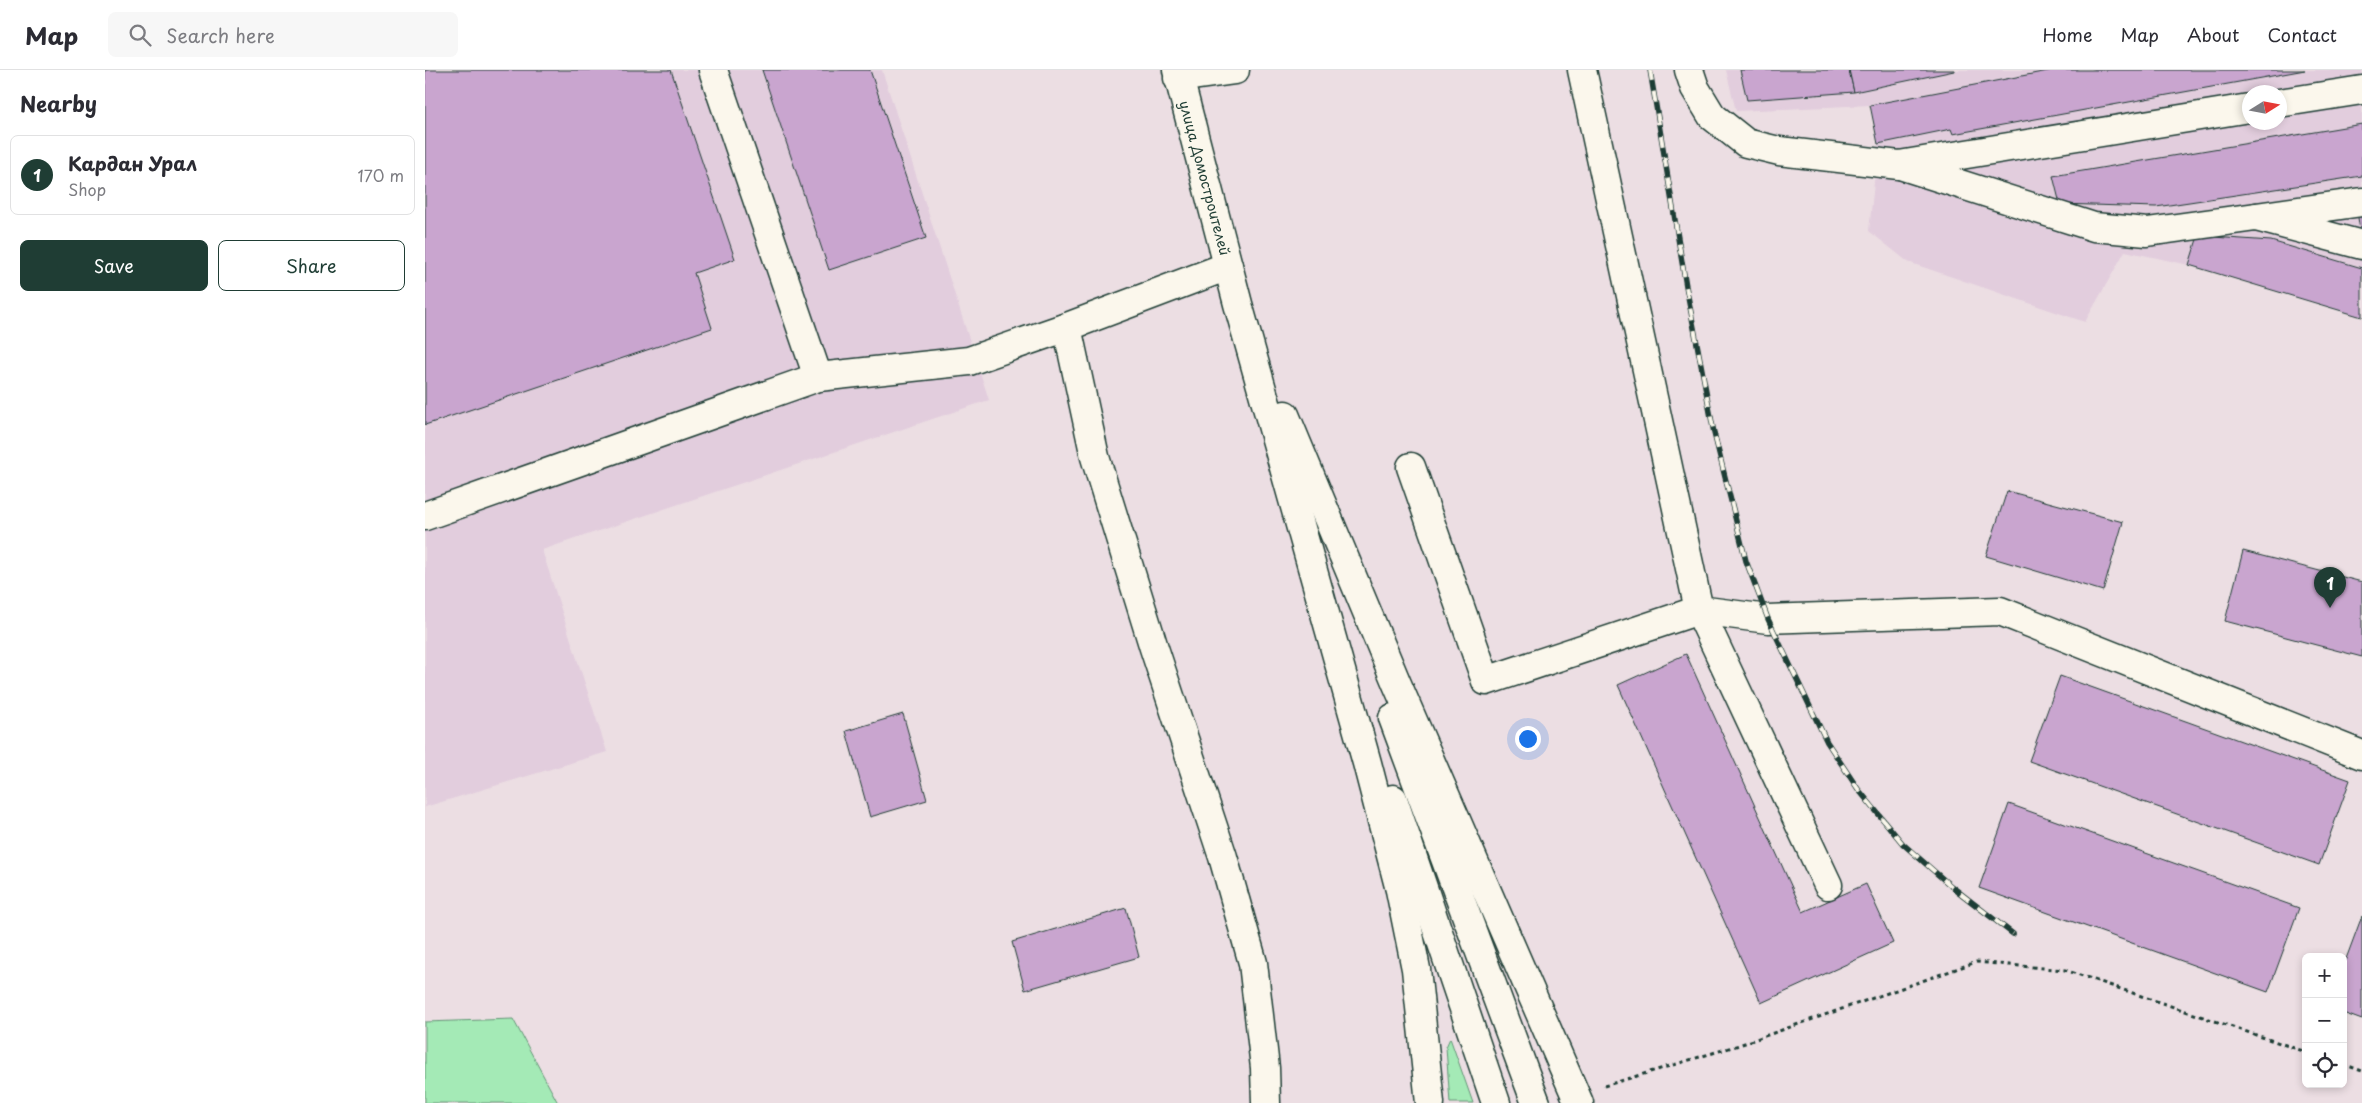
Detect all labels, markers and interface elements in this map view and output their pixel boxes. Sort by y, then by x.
search box [108,12,458,57]
text: Map [25,17,78,53]
icon: search [126,21,154,49]
text: Search here [166,21,275,49]
text: Home [2042,21,2092,48]
text: Map [2120,21,2159,48]
text: About [2187,21,2239,48]
text: Contact [2267,21,2337,48]
north arrow [2242,85,2287,130]
text: Nearby [20,87,97,119]
street label: улица Домостроителей [1174,98,1236,258]
text: Кардан Урал [68,149,197,177]
text: 1 [33,163,41,187]
text: 170 m [358,163,404,187]
text: Shop [68,177,106,201]
button: Save [20,240,208,291]
button: Share [218,240,405,291]
pin: 1 [2314,567,2346,608]
your location [1515,726,1541,752]
map controls [2302,953,2347,1088]
button: + [2302,953,2347,998]
button: − [2302,998,2347,1043]
button: locate [2302,1043,2347,1088]

